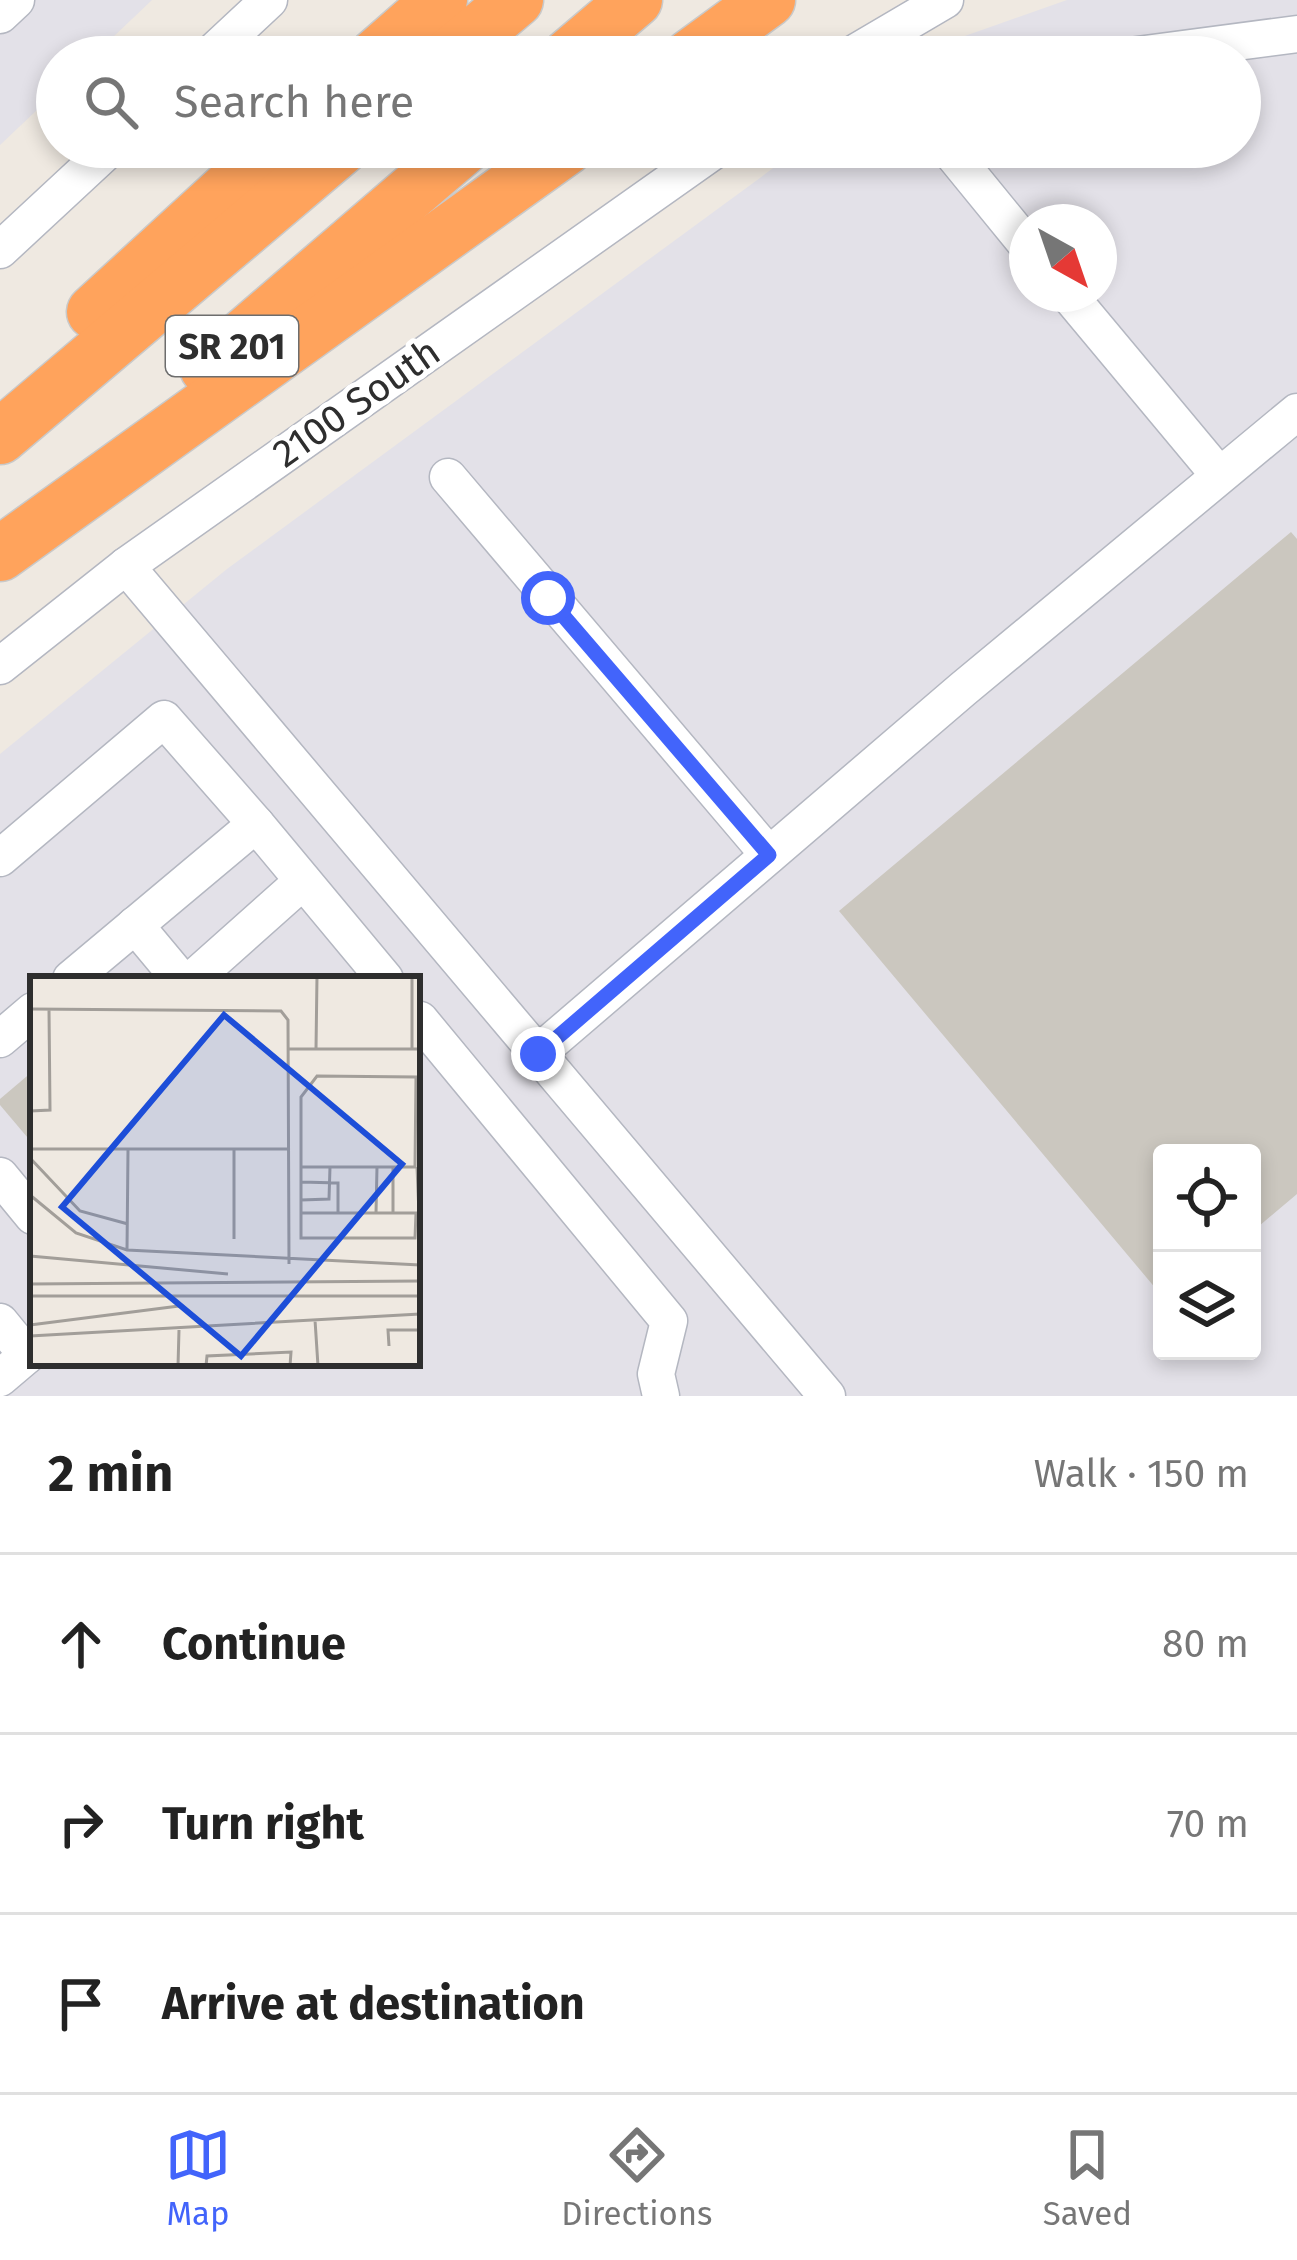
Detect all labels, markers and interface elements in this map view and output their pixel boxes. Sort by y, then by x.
search box [36,36,1261,168]
icon: search [78,69,144,135]
text: Search here [174,75,414,129]
north arrow [1009,204,1117,312]
road number: SR 201 [166,316,298,376]
street label: 2100 South [264,329,449,477]
route start [521,571,575,625]
inset map [30,976,420,1366]
route end [511,1027,565,1081]
map controls [1153,1144,1261,1360]
button: locate [1153,1144,1261,1252]
button: layers [1153,1252,1261,1360]
text: 2 min [48,1443,173,1505]
text: Walk · 150 m [1034,1451,1249,1497]
icon: ahead [48,1611,114,1677]
text: Continue [162,1617,346,1671]
text: 80 m [1162,1621,1249,1667]
icon: right [48,1791,114,1857]
text: Turn right [162,1797,364,1851]
text: 70 m [1167,1801,1249,1847]
icon: arrive [48,1971,114,2037]
text: Arrive at destination [162,1977,585,2031]
tab: Map [165,2122,231,2234]
tab: Directions [561,2122,713,2234]
tab: Saved [1043,2122,1132,2234]

